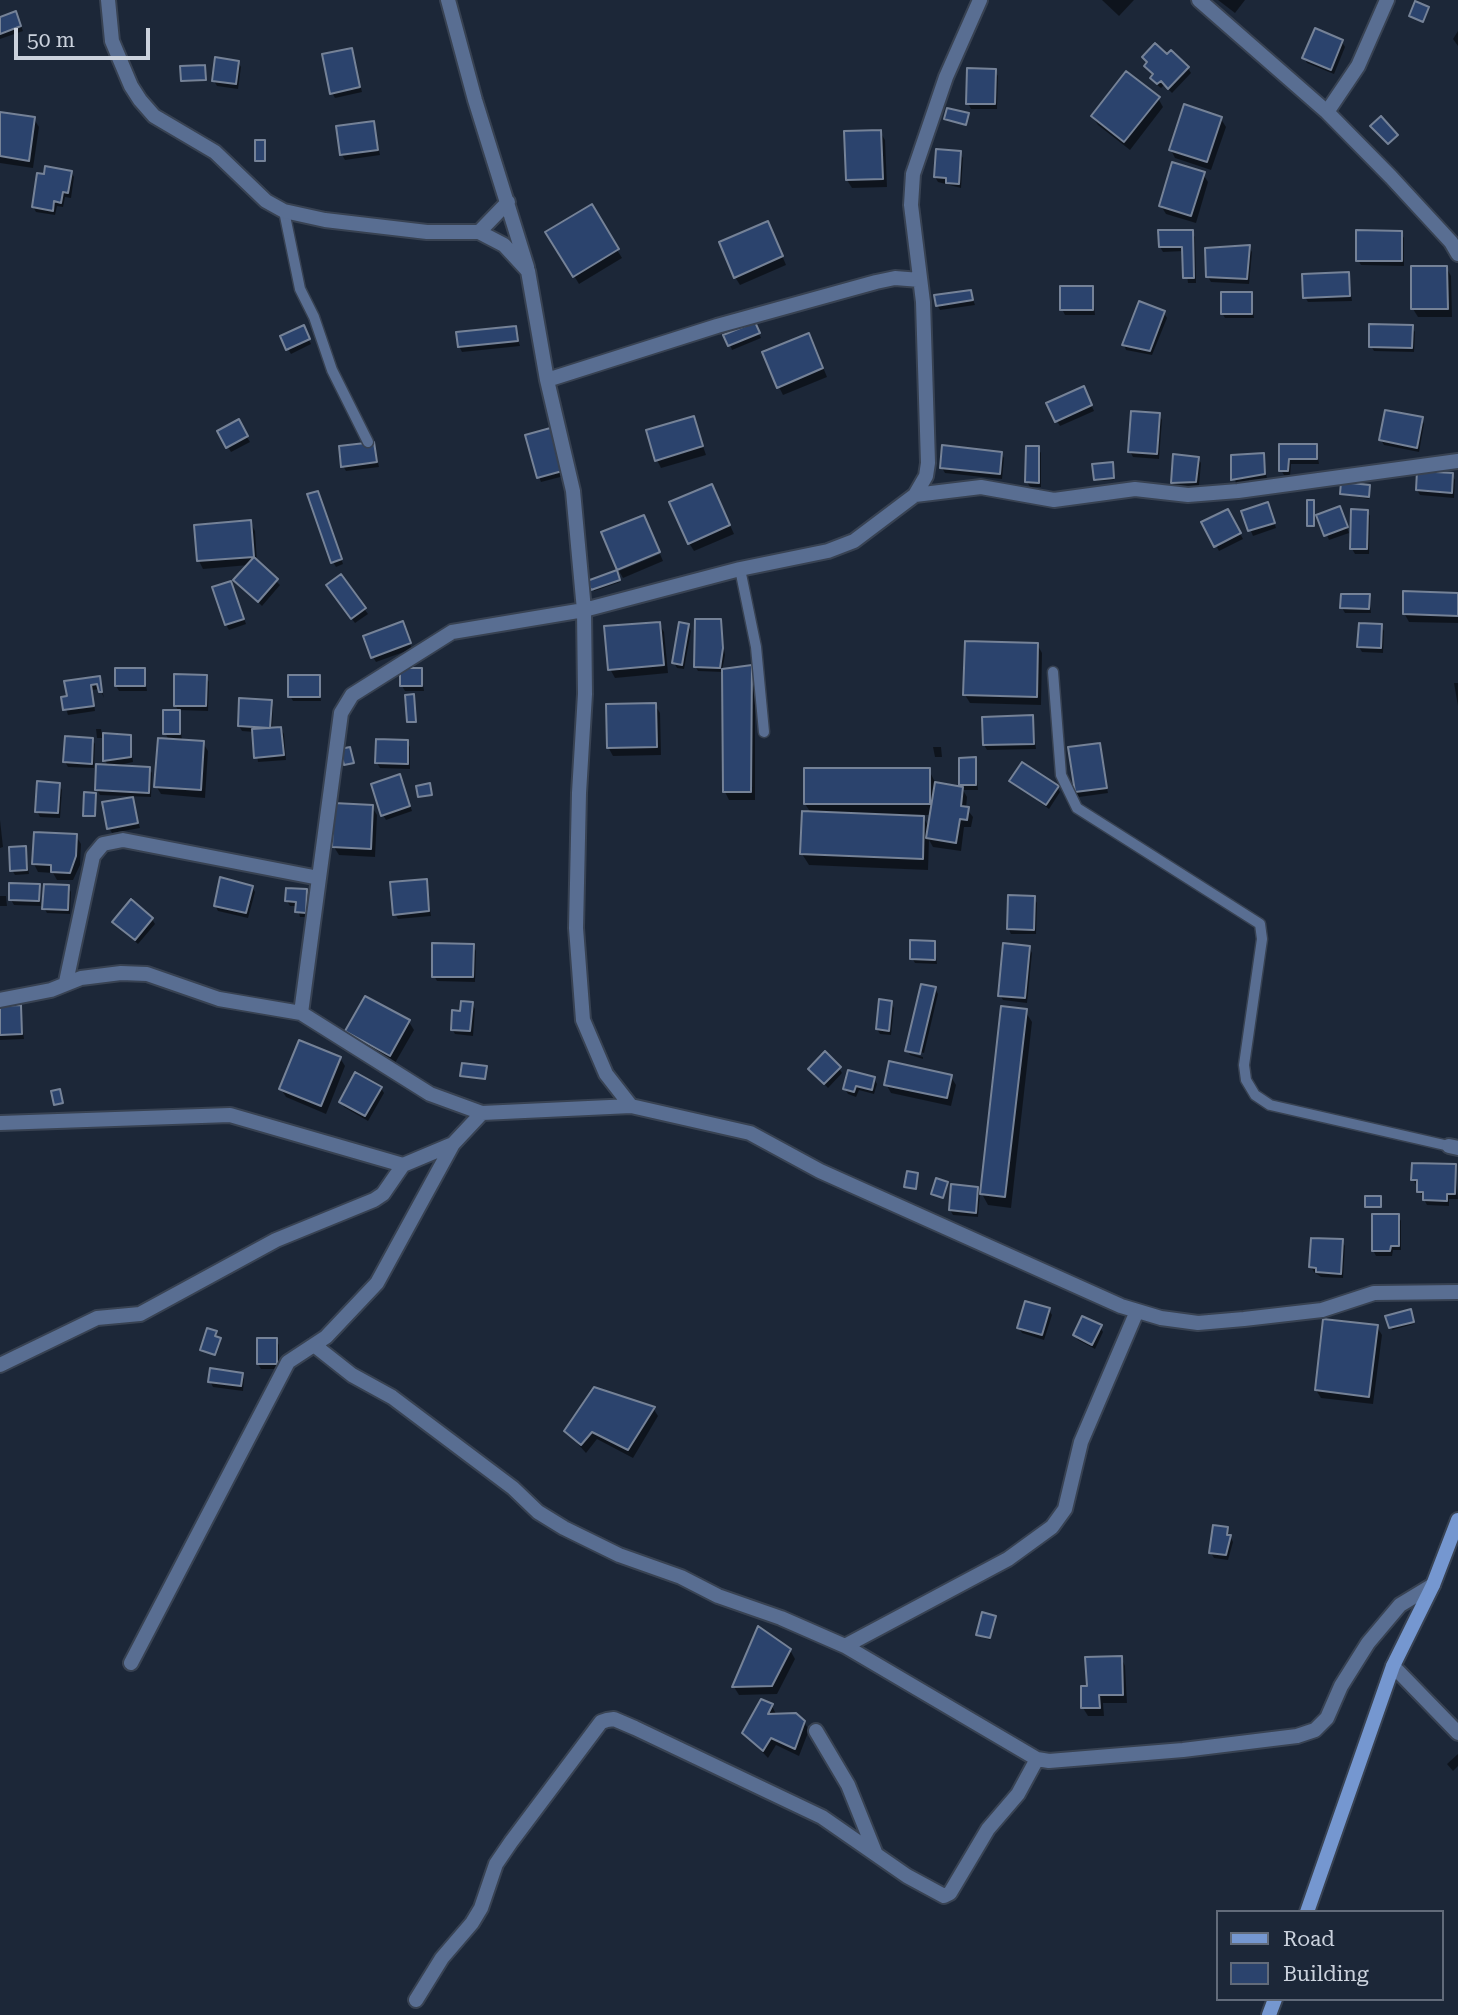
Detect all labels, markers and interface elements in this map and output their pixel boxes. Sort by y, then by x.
scale bar [18,14,154,58]
text: 50 m [27,28,75,52]
legend [1216,1910,1444,2001]
text: Road [1283,1927,1335,1951]
text: Building [1283,1962,1369,1986]

